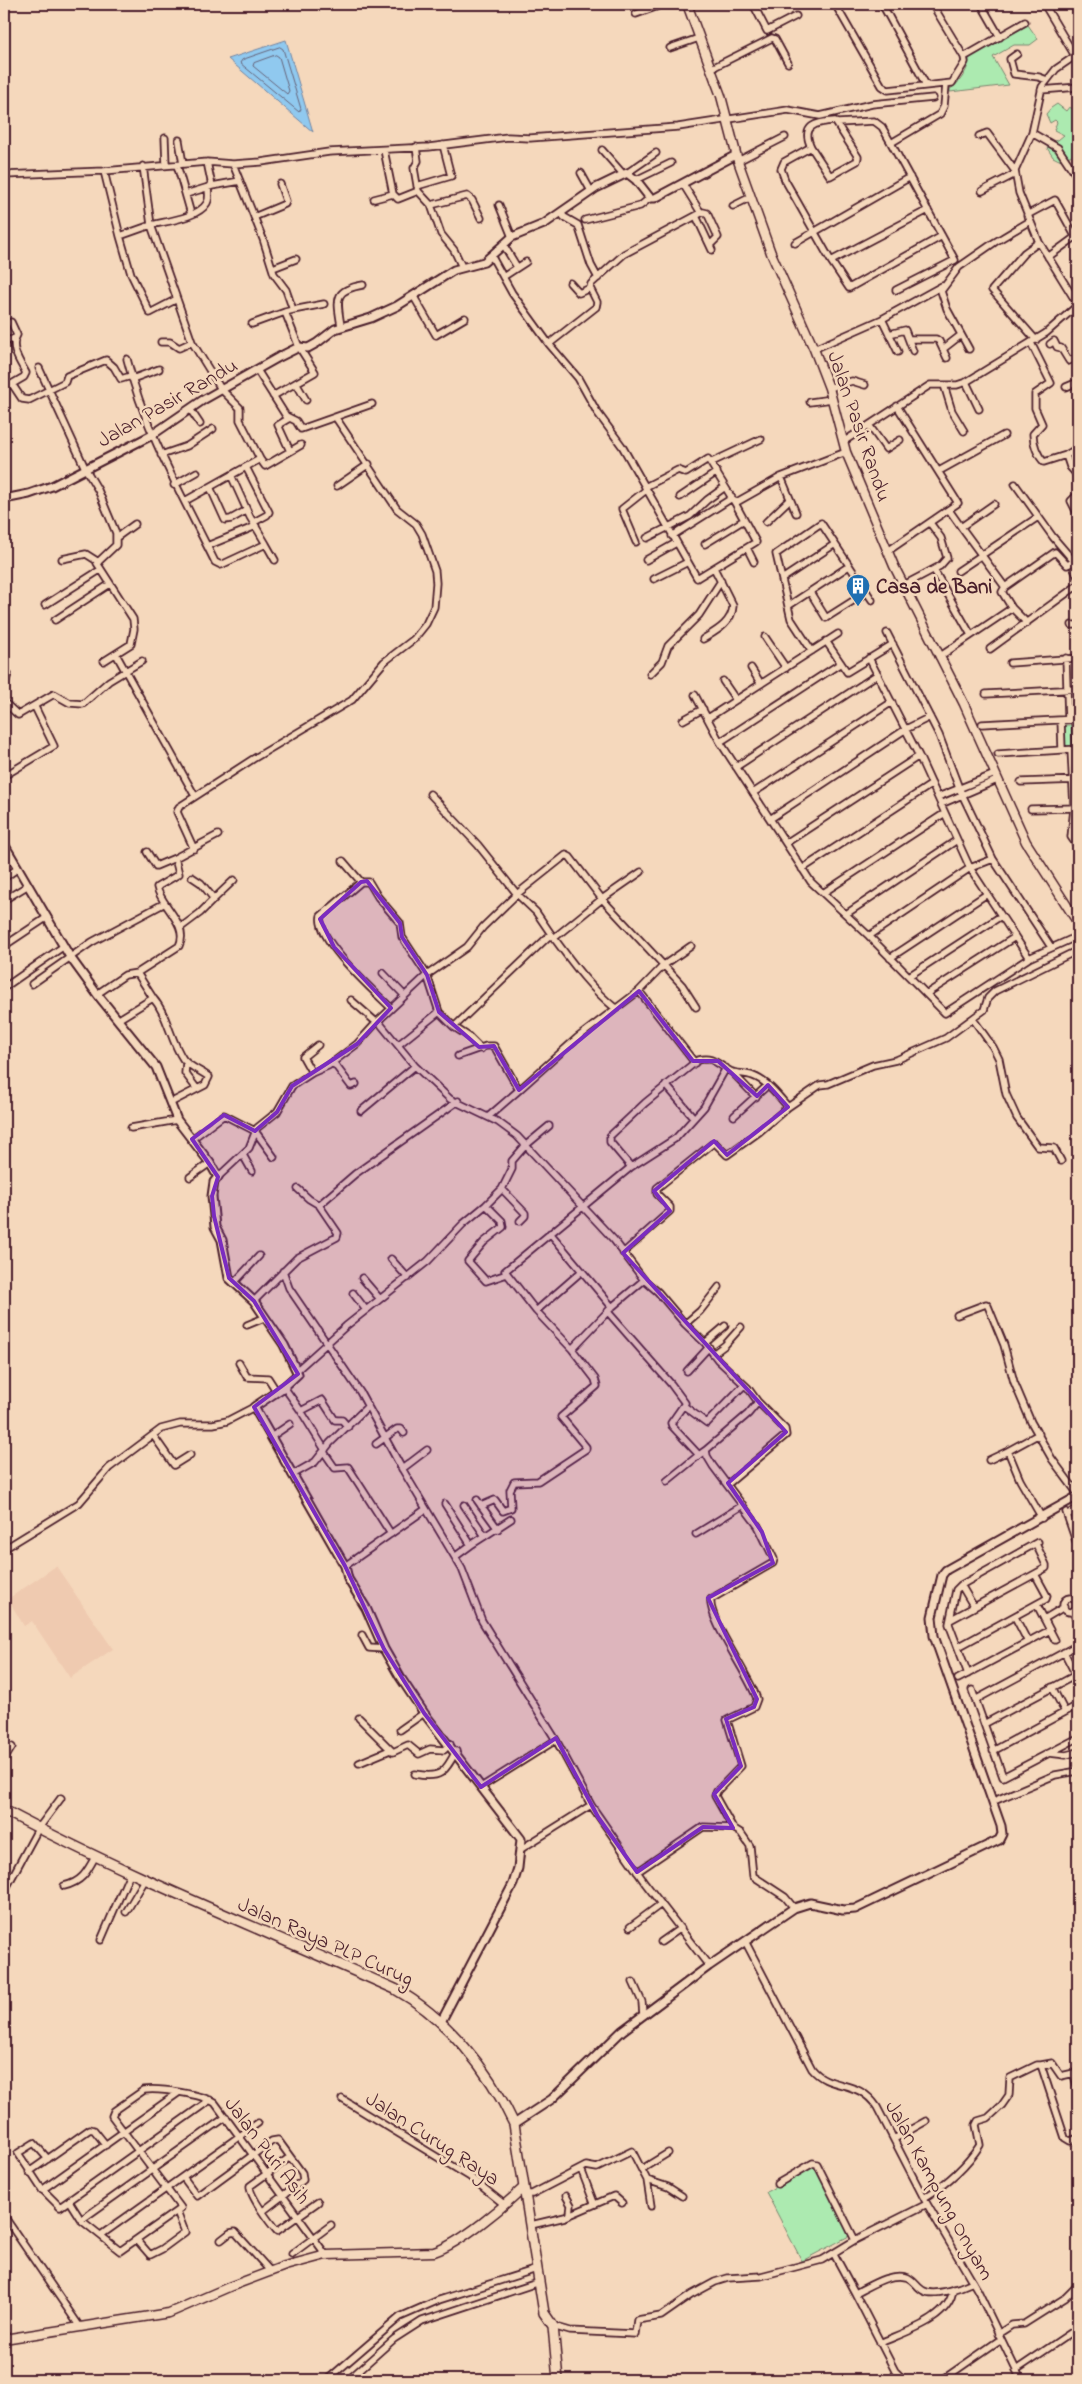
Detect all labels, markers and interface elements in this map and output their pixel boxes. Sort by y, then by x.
street label: Jalan Pasir Randu [818,347,898,506]
street label: Jalan Pasir Randu [92,351,244,456]
building icon: Casa de Bani [845,573,871,607]
place label: Casa de Bani [876,573,992,603]
street label: Jalan Raya PLP Curug [232,1891,418,1997]
street label: Jalan Curug Raya [358,2085,505,2196]
street label: Jalan Puri Asih [216,2091,317,2211]
street label: Jalan Kampung Onyam [874,2095,1000,2287]

